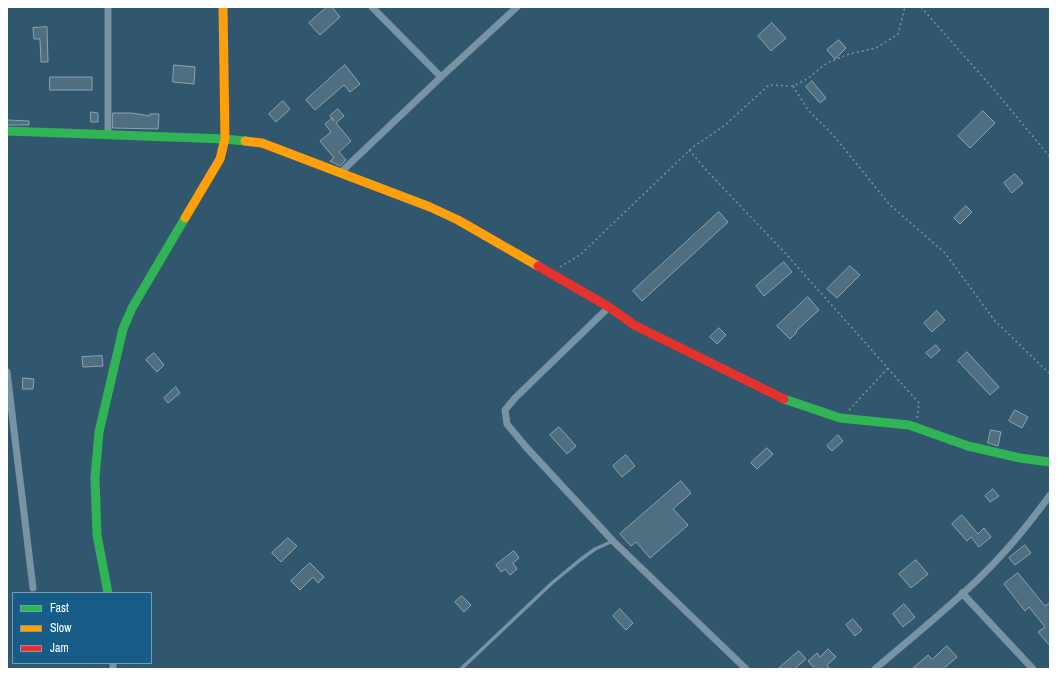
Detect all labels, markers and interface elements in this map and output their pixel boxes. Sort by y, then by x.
legend [12,592,152,664]
text: Fast [50,600,69,616]
text: Slow [50,620,71,636]
text: Jam [50,640,69,656]

